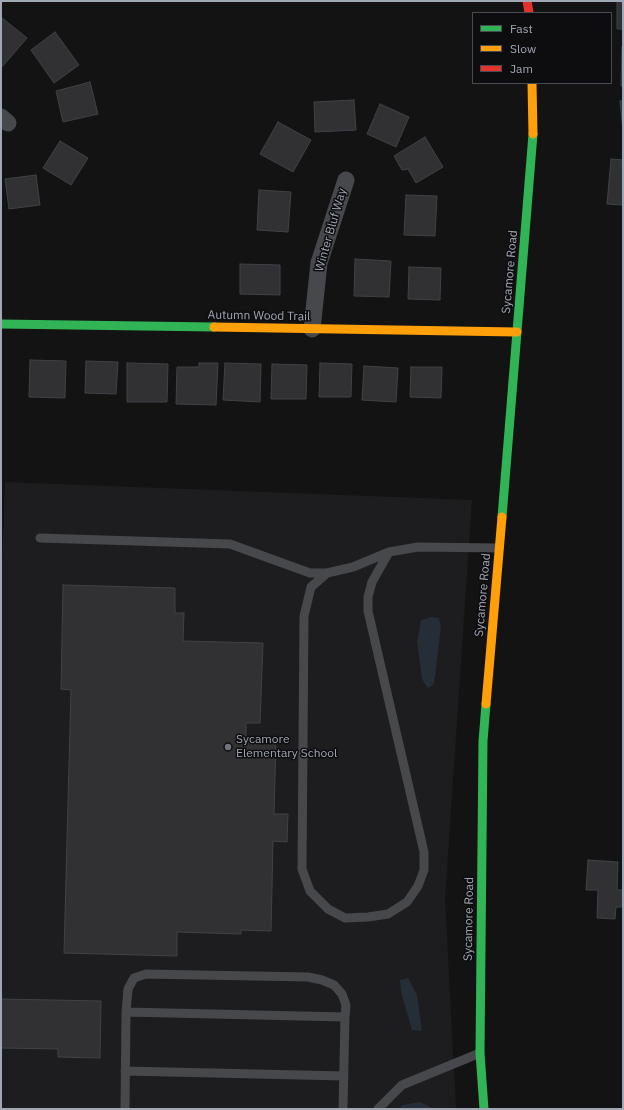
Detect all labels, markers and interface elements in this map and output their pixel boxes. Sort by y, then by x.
legend [472,12,612,84]
text: Fast [510,21,533,36]
text: Slow [510,41,536,56]
text: Jam [510,61,533,76]
street label: Winter Bluf Way [312,187,350,273]
street label: Sycamore Road [499,230,521,314]
street label: Autumn Wood Trail [208,308,310,324]
street label: Sycamore Road [472,553,494,637]
place label: Sycamore Elementary School [236,733,337,761]
marker: Sycamore Elementary School [223,742,233,752]
street label: Sycamore Road [461,877,477,961]

